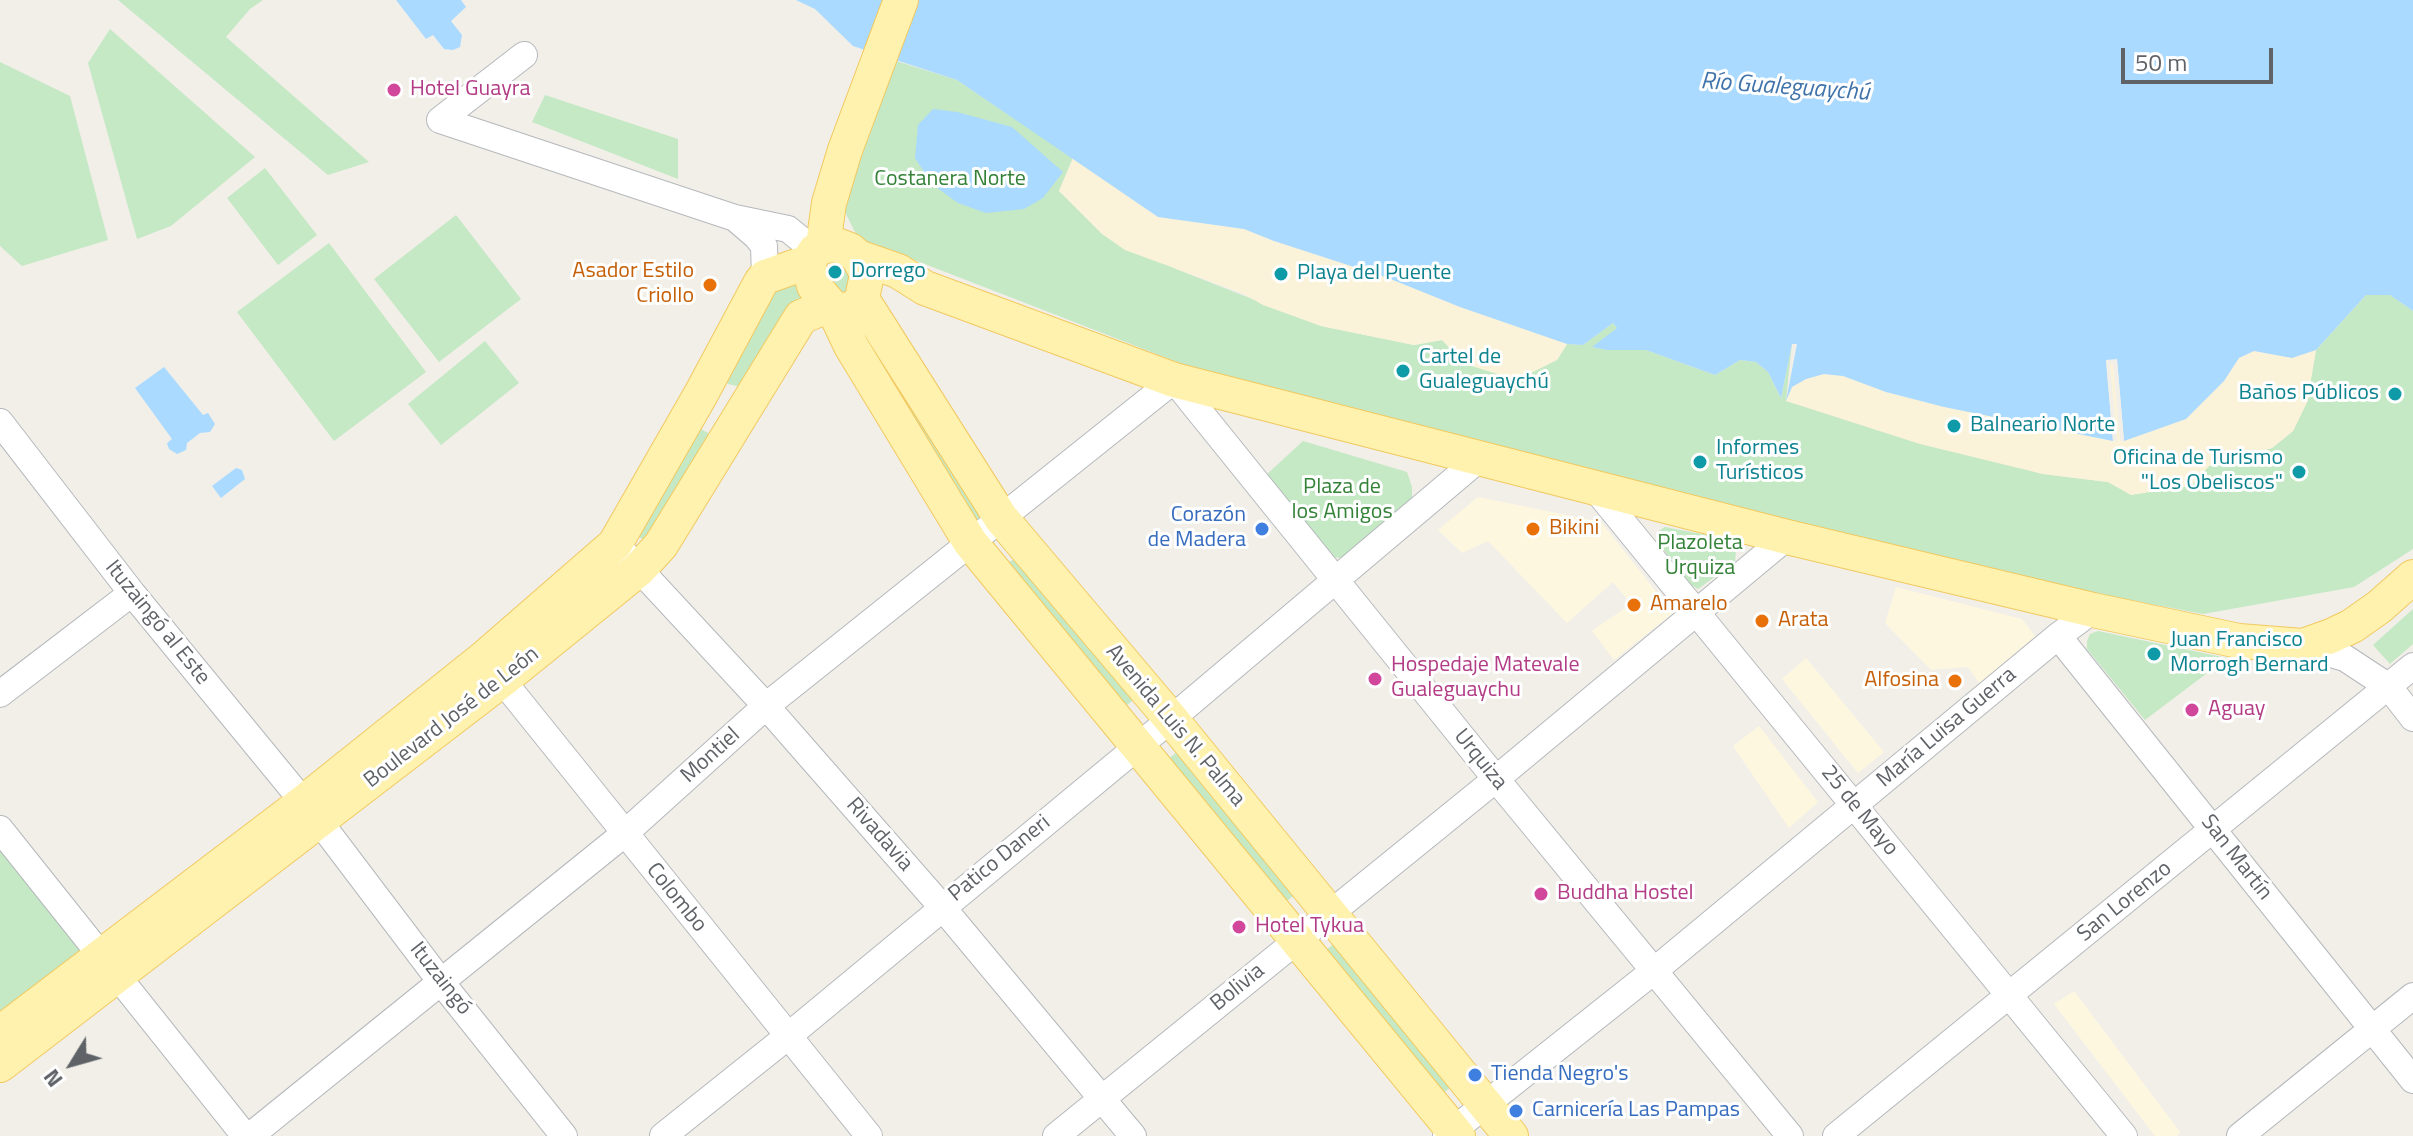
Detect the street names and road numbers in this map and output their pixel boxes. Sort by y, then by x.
street label: Ituzaingó al Este [99,555,215,691]
street label: Avenida Luis N. Palma [1100,640,1250,812]
street label: Boulevard José de León [359,642,545,794]
street label: María Luisa Guerra [1872,662,2022,794]
street label: Montiel [676,723,746,789]
street label: Urquiza [1448,724,1512,796]
street label: 25 de Mayo [1815,761,1903,861]
street label: Rivadavia [840,793,918,877]
street label: Patico Daneri [944,810,1056,908]
street label: San Martín [2194,810,2278,906]
street label: San Lorenzo [2073,856,2177,948]
street label: Colombo [640,858,712,938]
street label: Ituzaingó [403,937,477,1021]
street label: Bolivia [1206,958,1270,1018]

